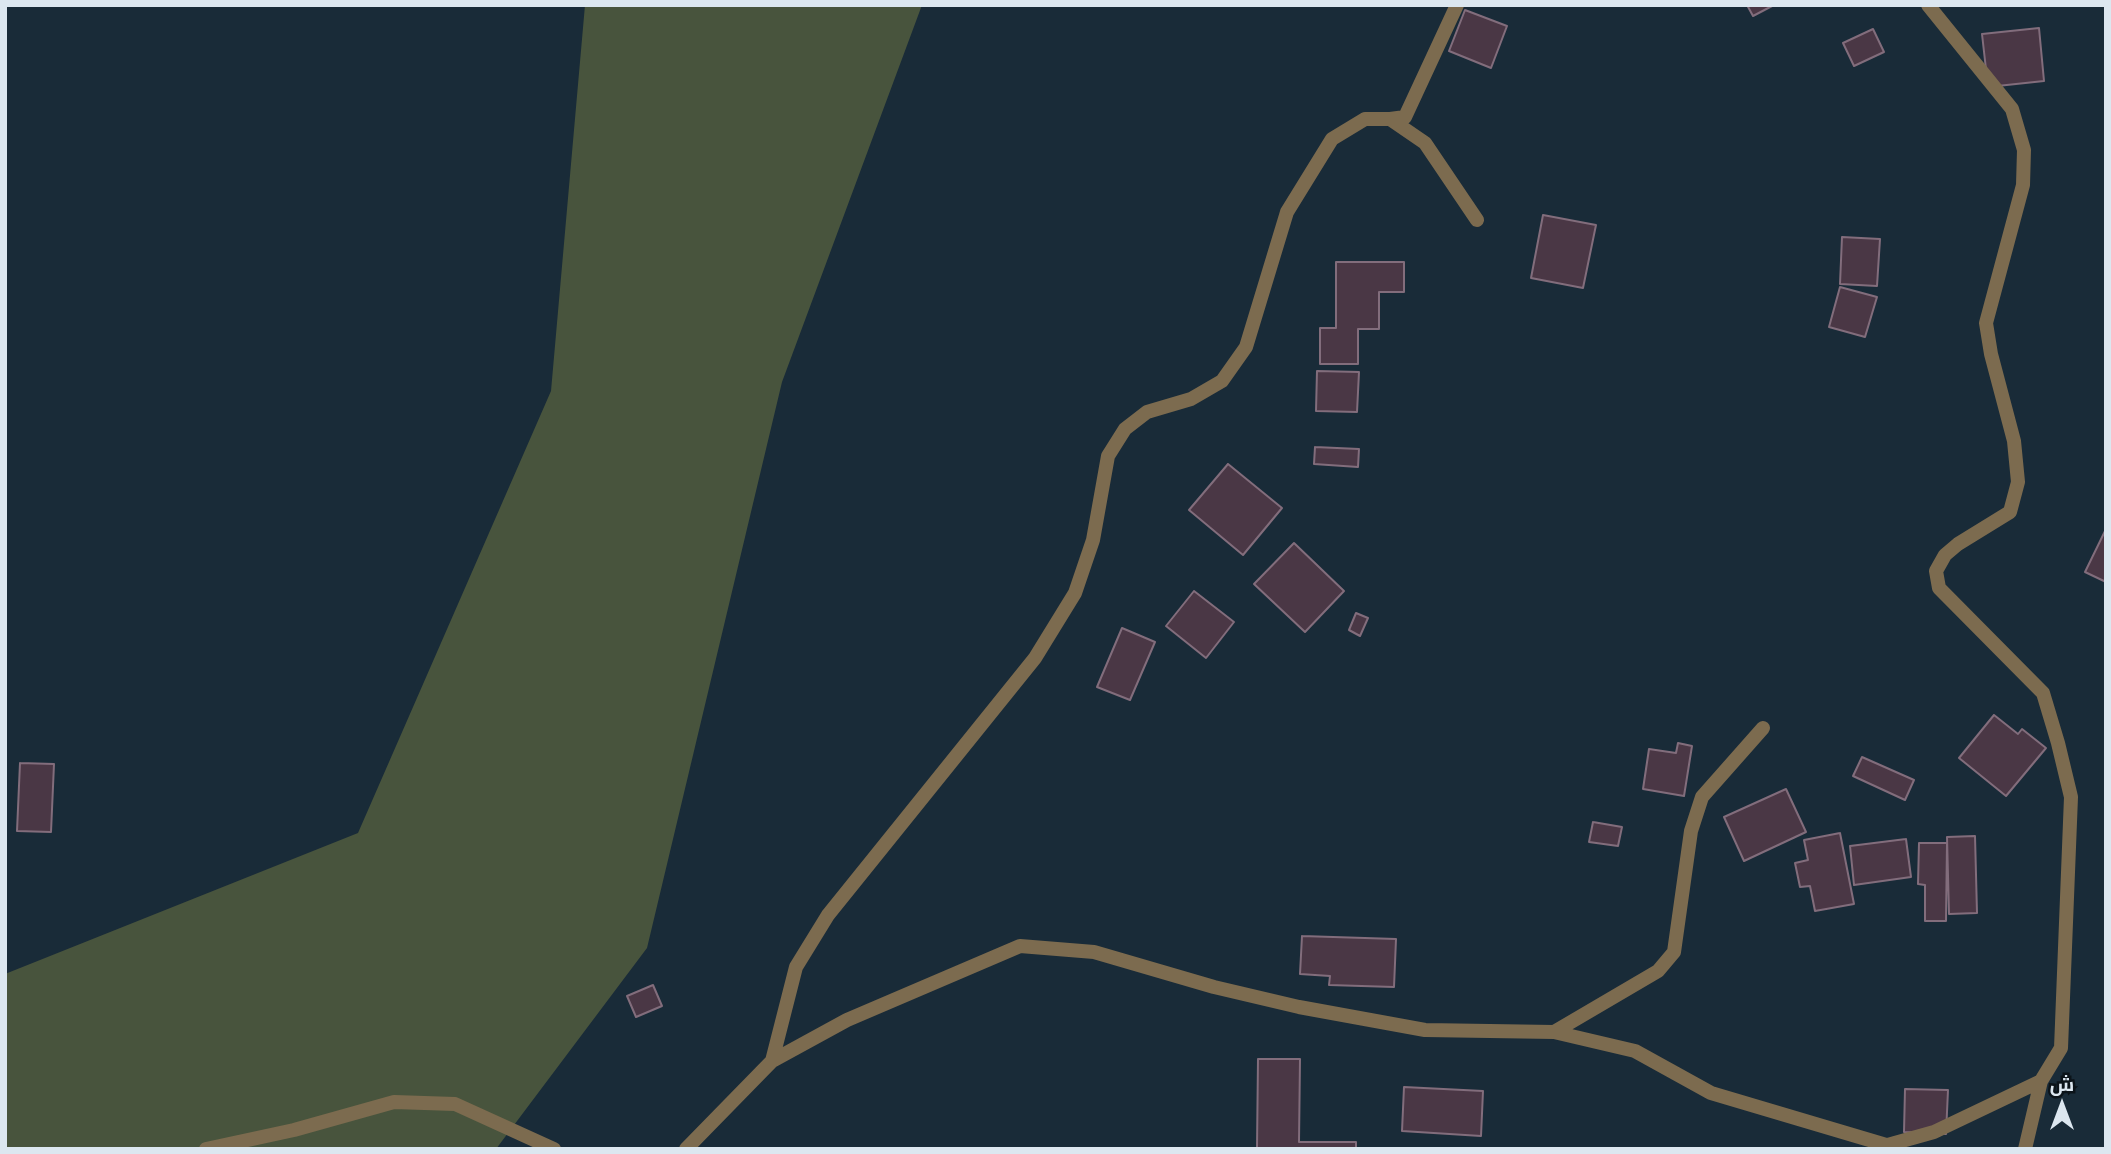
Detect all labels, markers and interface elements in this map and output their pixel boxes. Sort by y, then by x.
north arrow [2027,1070,2097,1140]
text: ش [2050,1073,2074,1095]

